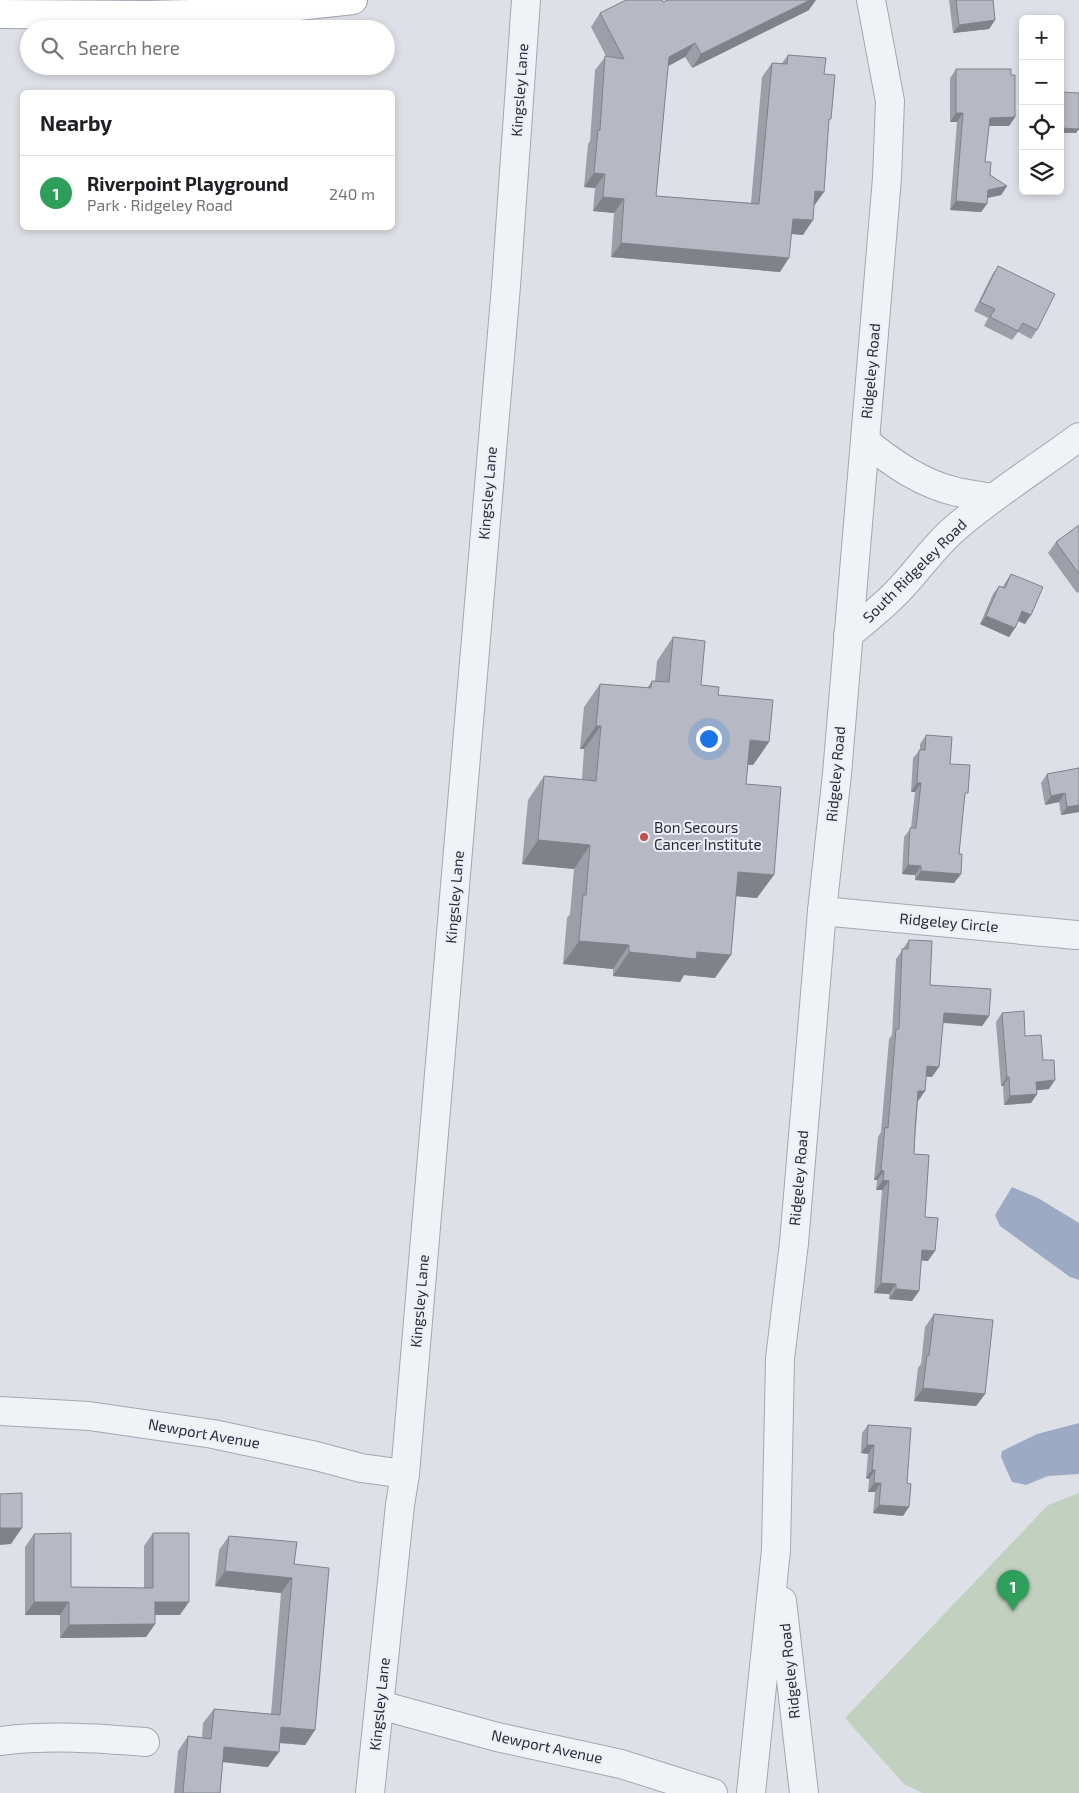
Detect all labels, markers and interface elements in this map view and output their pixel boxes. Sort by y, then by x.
map controls [1019,15,1064,195]
button: + [1019,15,1064,60]
search box [20,20,395,75]
icon: search [38,34,66,62]
text: Search here [78,36,180,59]
street label: Kingsley Lane [507,43,531,137]
button: − [1019,60,1064,105]
button: locate [1019,105,1064,150]
text: Nearby [40,110,112,135]
button: layers [1019,150,1064,195]
text: Riverpoint Playground [87,172,289,195]
text: 1 [53,184,59,203]
text: 240 m [329,184,375,203]
text: Park · Ridgeley Road [87,195,233,214]
street label: Ridgeley Road [857,322,883,419]
street label: Kingsley Lane [474,446,500,540]
street label: South Ridgeley Road [859,515,970,626]
street label: Ridgeley Road [822,725,848,822]
your location [696,726,722,752]
place label: Bon Secours Cancer Institute [654,818,762,853]
marker: Bon Secours Cancer Institute [638,831,650,843]
street label: Kingsley Lane [441,850,467,944]
street label: Ridgeley Circle [899,909,999,935]
street label: Ridgeley Road [785,1129,811,1226]
street label: Kingsley Lane [406,1254,432,1348]
street label: Newport Avenue [147,1414,261,1452]
pin: 1 [997,1570,1029,1611]
street label: Ridgeley Road [775,1622,803,1720]
street label: Kingsley Lane [365,1656,393,1751]
street label: Newport Avenue [490,1725,604,1767]

